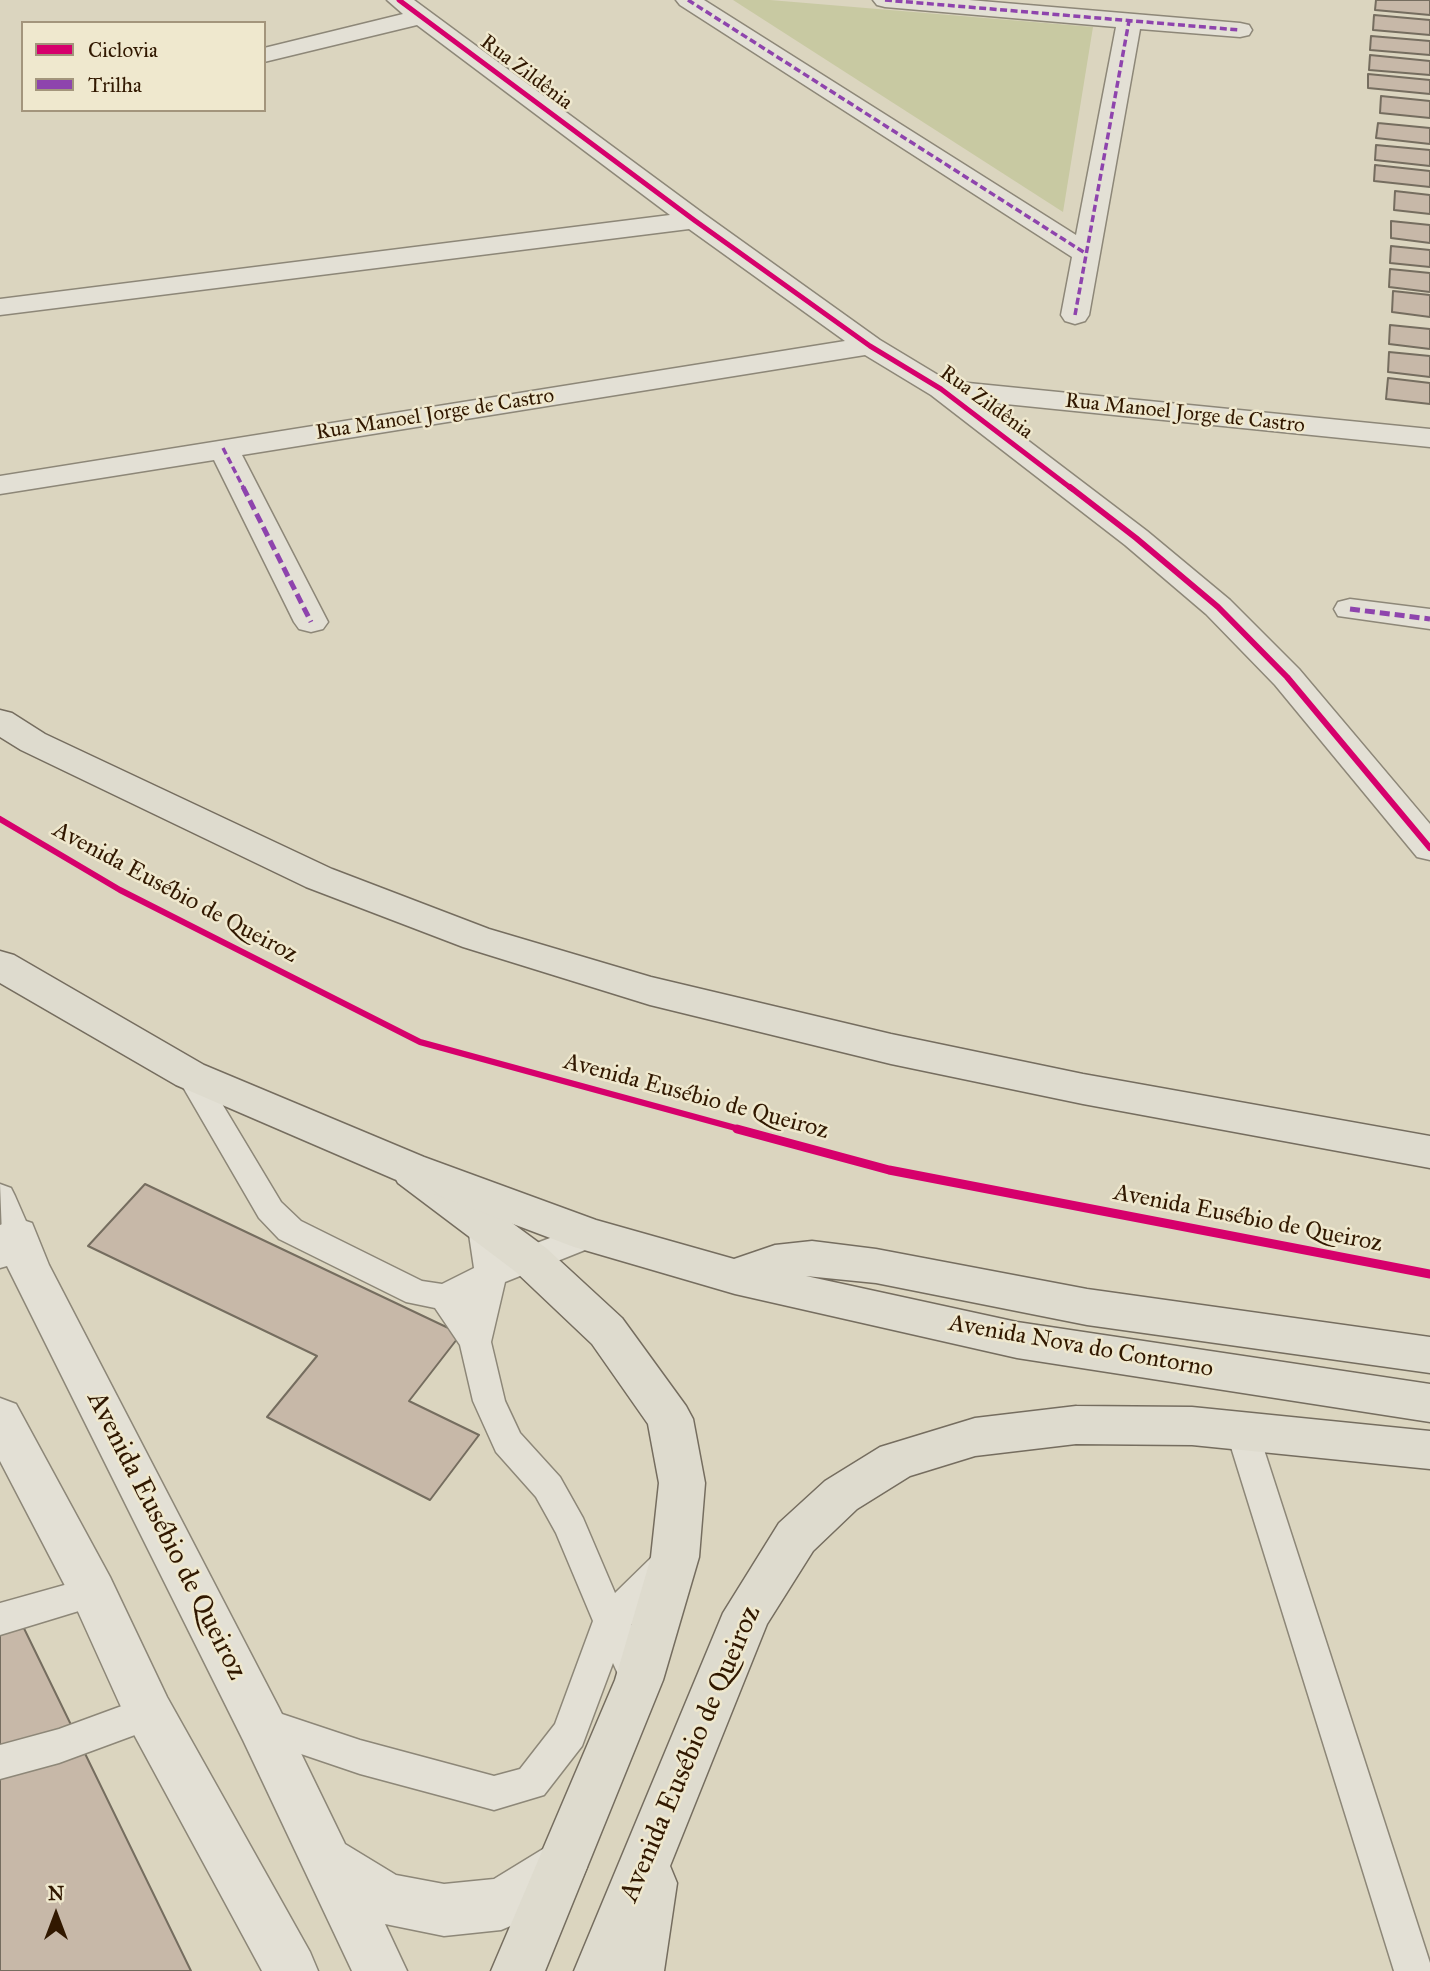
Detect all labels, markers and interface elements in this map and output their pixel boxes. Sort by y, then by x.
legend [21,21,266,112]
street label: Rua Zildênia [475,30,577,116]
text: Ciclovia [88,37,158,63]
text: Trilha [88,72,142,98]
street label: Rua Zildênia [935,361,1037,445]
street label: Rua Manoel Jorge de Castro [314,384,556,446]
street label: Rua Manoel Jorge de Castro [1064,389,1306,439]
street label: Avenida Eusébio de Queiroz [48,816,302,970]
street label: Avenida Eusébio de Queiroz [560,1048,832,1146]
street label: Avenida Eusébio de Queiroz [1111,1179,1385,1259]
street label: Avenida Nova do Contorno [947,1310,1215,1384]
street label: Avenida Eusébio de Queiroz [79,1386,253,1686]
street label: Avenida Eusébio de Queiroz [613,1601,769,1907]
north arrow [21,1880,91,1950]
text: N [48,1882,64,1905]

